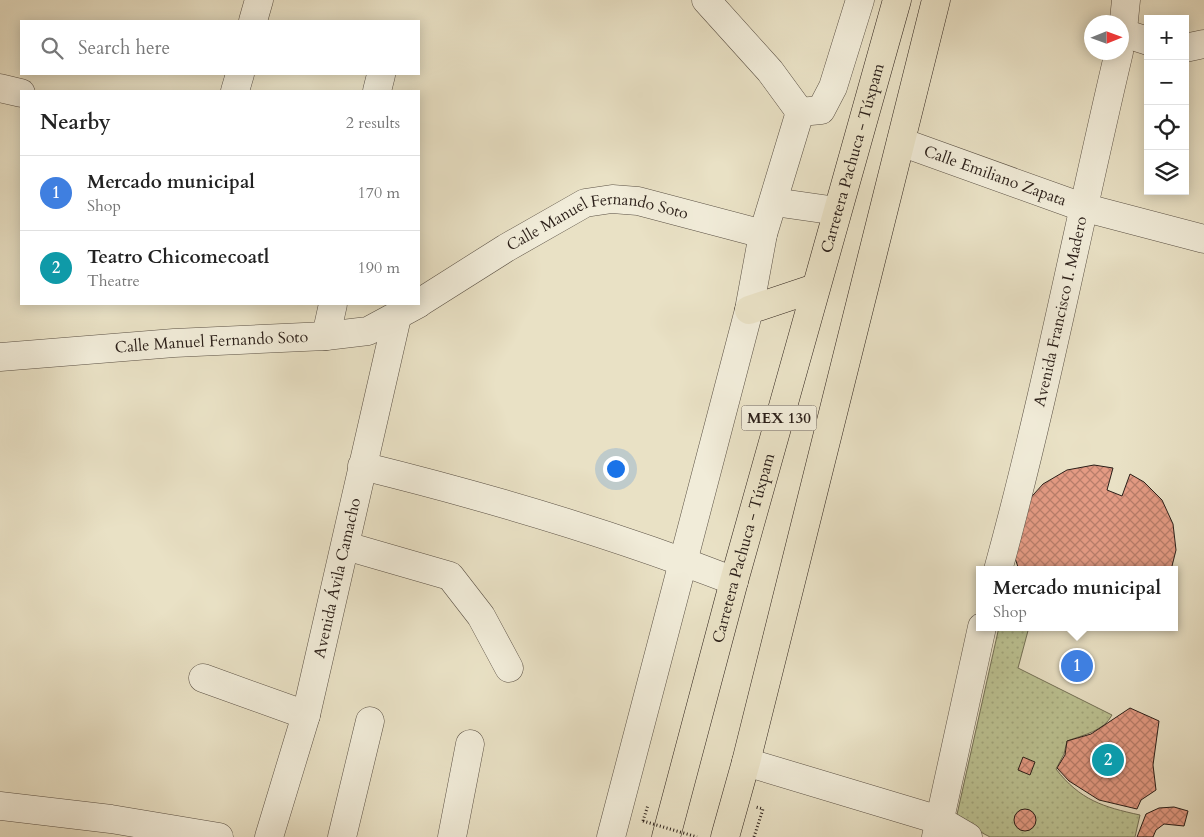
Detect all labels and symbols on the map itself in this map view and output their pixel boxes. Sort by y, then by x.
north arrow [1084,15,1129,60]
street label: Carretera Pachuca - Túxpam [816,60,890,256]
street label: Calle Emiliano Zapata [921,140,1070,212]
street label: Calle Manuel Fernando Soto [503,188,691,256]
street label: Avenida Francisco I. Madero [1029,214,1093,409]
street label: Calle Manuel Fernando Soto [114,326,309,359]
road number: MEX 130 [742,406,816,430]
street label: Carretera Pachuca - Túxpam [707,450,780,646]
your location [603,456,629,482]
street label: Avenida Ávila Camacho [308,495,366,660]
pin: 1 [1061,647,1093,685]
pin: 2 [1092,741,1124,779]

